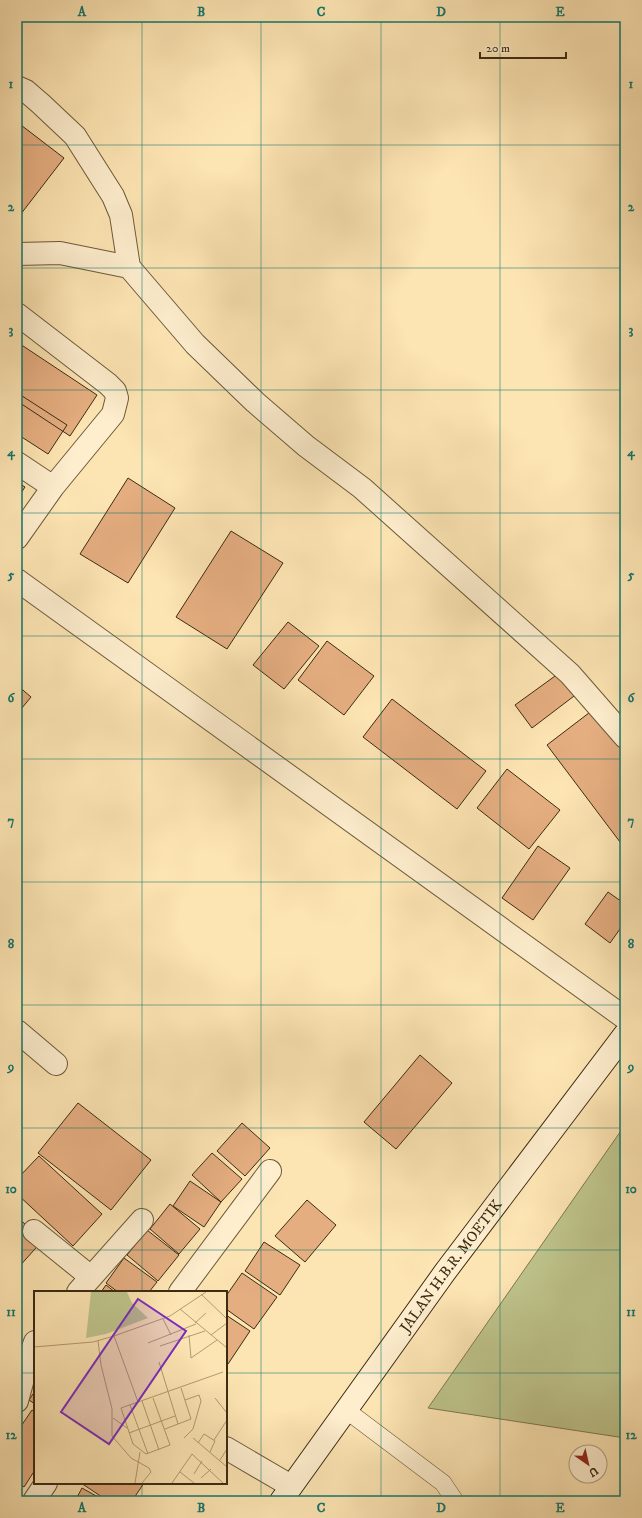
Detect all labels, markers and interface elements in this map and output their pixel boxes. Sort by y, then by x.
text: A [77,4,87,20]
text: B [197,4,205,20]
text: C [317,4,326,20]
text: D [436,4,446,20]
text: E [555,4,565,20]
scale bar [480,34,566,60]
text: 20 m [486,41,510,56]
text: 1 [9,76,14,92]
text: 1 [629,76,634,92]
text: 2 [8,199,15,215]
text: 2 [628,199,635,215]
text: 3 [9,322,14,338]
text: 3 [629,322,634,338]
text: 4 [6,444,15,461]
text: 4 [626,444,635,461]
text: 5 [7,567,15,583]
text: 5 [627,567,635,583]
text: 6 [8,690,16,706]
text: 6 [628,690,636,706]
text: 7 [8,813,15,829]
text: 7 [628,813,635,829]
text: 8 [8,936,15,952]
text: 8 [628,936,635,952]
text: 9 [7,1059,14,1075]
text: 9 [627,1059,634,1075]
text: 10 [5,1181,17,1197]
text: 10 [625,1181,637,1197]
street label: JALAN H.B.R. MOETIK [394,1195,506,1338]
inset map [34,1291,227,1484]
text: 11 [6,1304,16,1320]
text: 11 [626,1304,636,1320]
text: 12 [5,1427,17,1443]
text: 12 [625,1427,637,1443]
north arrow [568,1444,608,1484]
text: U [585,1463,600,1480]
text: A [77,1500,87,1516]
text: B [197,1500,205,1516]
text: C [317,1500,326,1516]
text: D [436,1500,446,1516]
text: E [555,1500,565,1516]

